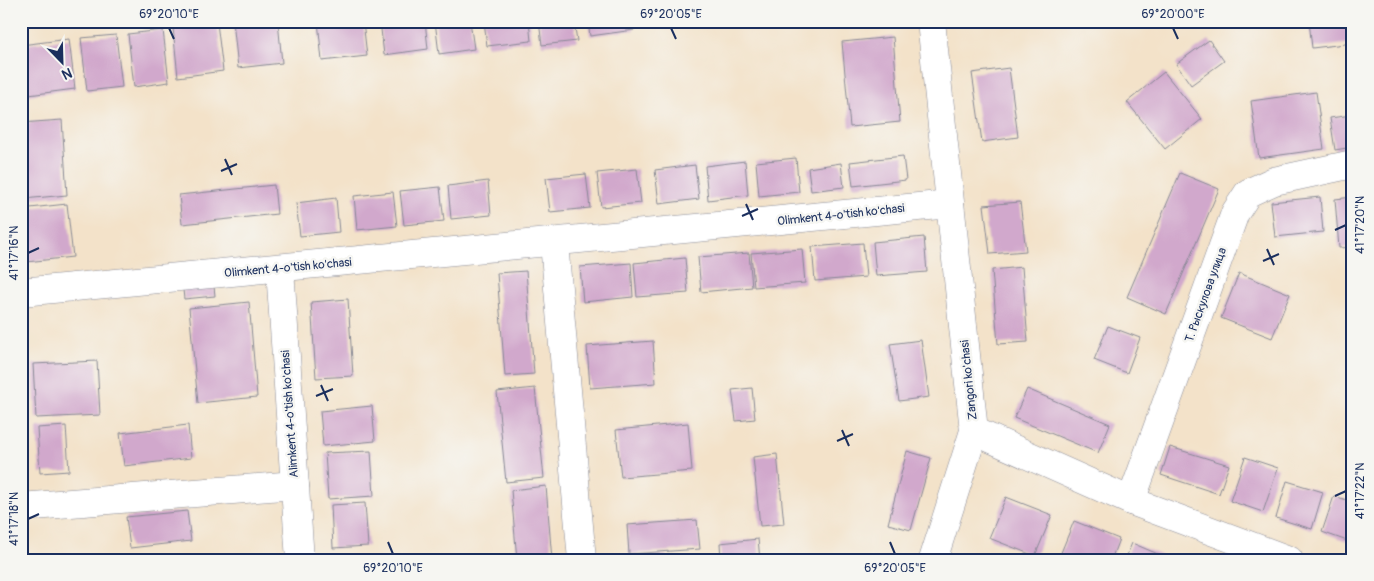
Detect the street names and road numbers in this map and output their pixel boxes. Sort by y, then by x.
street label: Olimkent 4-o'tish ko'chasi [777,201,905,229]
street label: Т. Рыскулова улица [1182,245,1230,344]
street label: Olimkent 4-o'tish ko'chasi [224,255,352,281]
street label: Zangori ko'chasi [957,339,981,421]
street label: Alimkent 4-o'tish ko'chasi [278,350,302,478]

